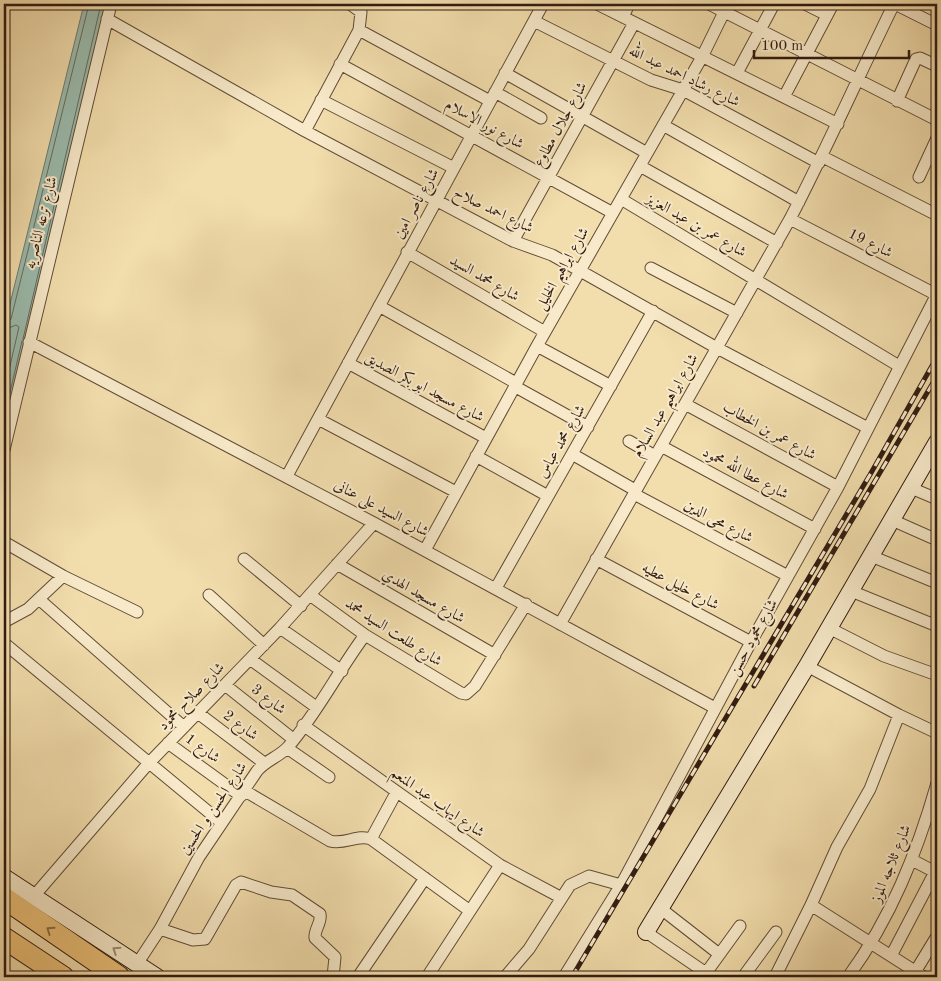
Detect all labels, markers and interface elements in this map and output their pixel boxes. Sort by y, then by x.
scale bar [754,28,908,60]
street label: شارع رشاد احمد عبد الله [625,38,744,114]
text: 100 m [761,39,803,54]
street label: شارع جلال مطاوع [532,80,594,172]
street label: شارع نور الاسلام [440,97,526,156]
street label: شارع ناصر امين [392,166,446,243]
street label: شارع ترعه الناصريه [23,175,65,272]
street label: شارع احمد صلاح [449,185,535,240]
street label: شارع عمر بن عبد العزيز [640,190,748,264]
street label: شارع ابراهيم الخليل [533,225,598,316]
street label: شارع 19 [844,226,895,265]
street label: شارع محمد السيد [445,253,521,308]
street label: شارع مسجد ابو بكر الصديق [360,349,486,429]
street label: شارع ابراهيم عبد السلام [630,352,707,463]
street label: شارع عمر بن الخطاب [718,400,818,467]
street label: شارع محمد عباس [535,403,592,483]
street label: شارع عطا الله محمود [698,440,793,506]
street label: شارع السيد على عنانى [329,478,431,544]
street label: شارع محى الدين [679,498,755,550]
street label: شارع خليل عطيه [637,561,721,617]
street label: شارع مسجد الهدي [377,567,467,630]
street label: شارع طلعت السيد محمد [340,596,444,673]
street label: شارع محمود حسن [727,597,785,681]
street label: شارع صلاح محمود [156,660,231,737]
street label: شارع 3 [246,682,288,721]
street label: شارع 2 [218,708,260,747]
street label: شارع 1 [179,731,222,770]
street label: شارع الحسن و الحسين [178,760,254,860]
street label: شارع ايهاب عبد المنعم [385,765,487,845]
street label: شارع ثلاجه الموز [869,823,918,908]
one-way arrow [46,927,56,936]
one-way arrow [113,947,122,957]

